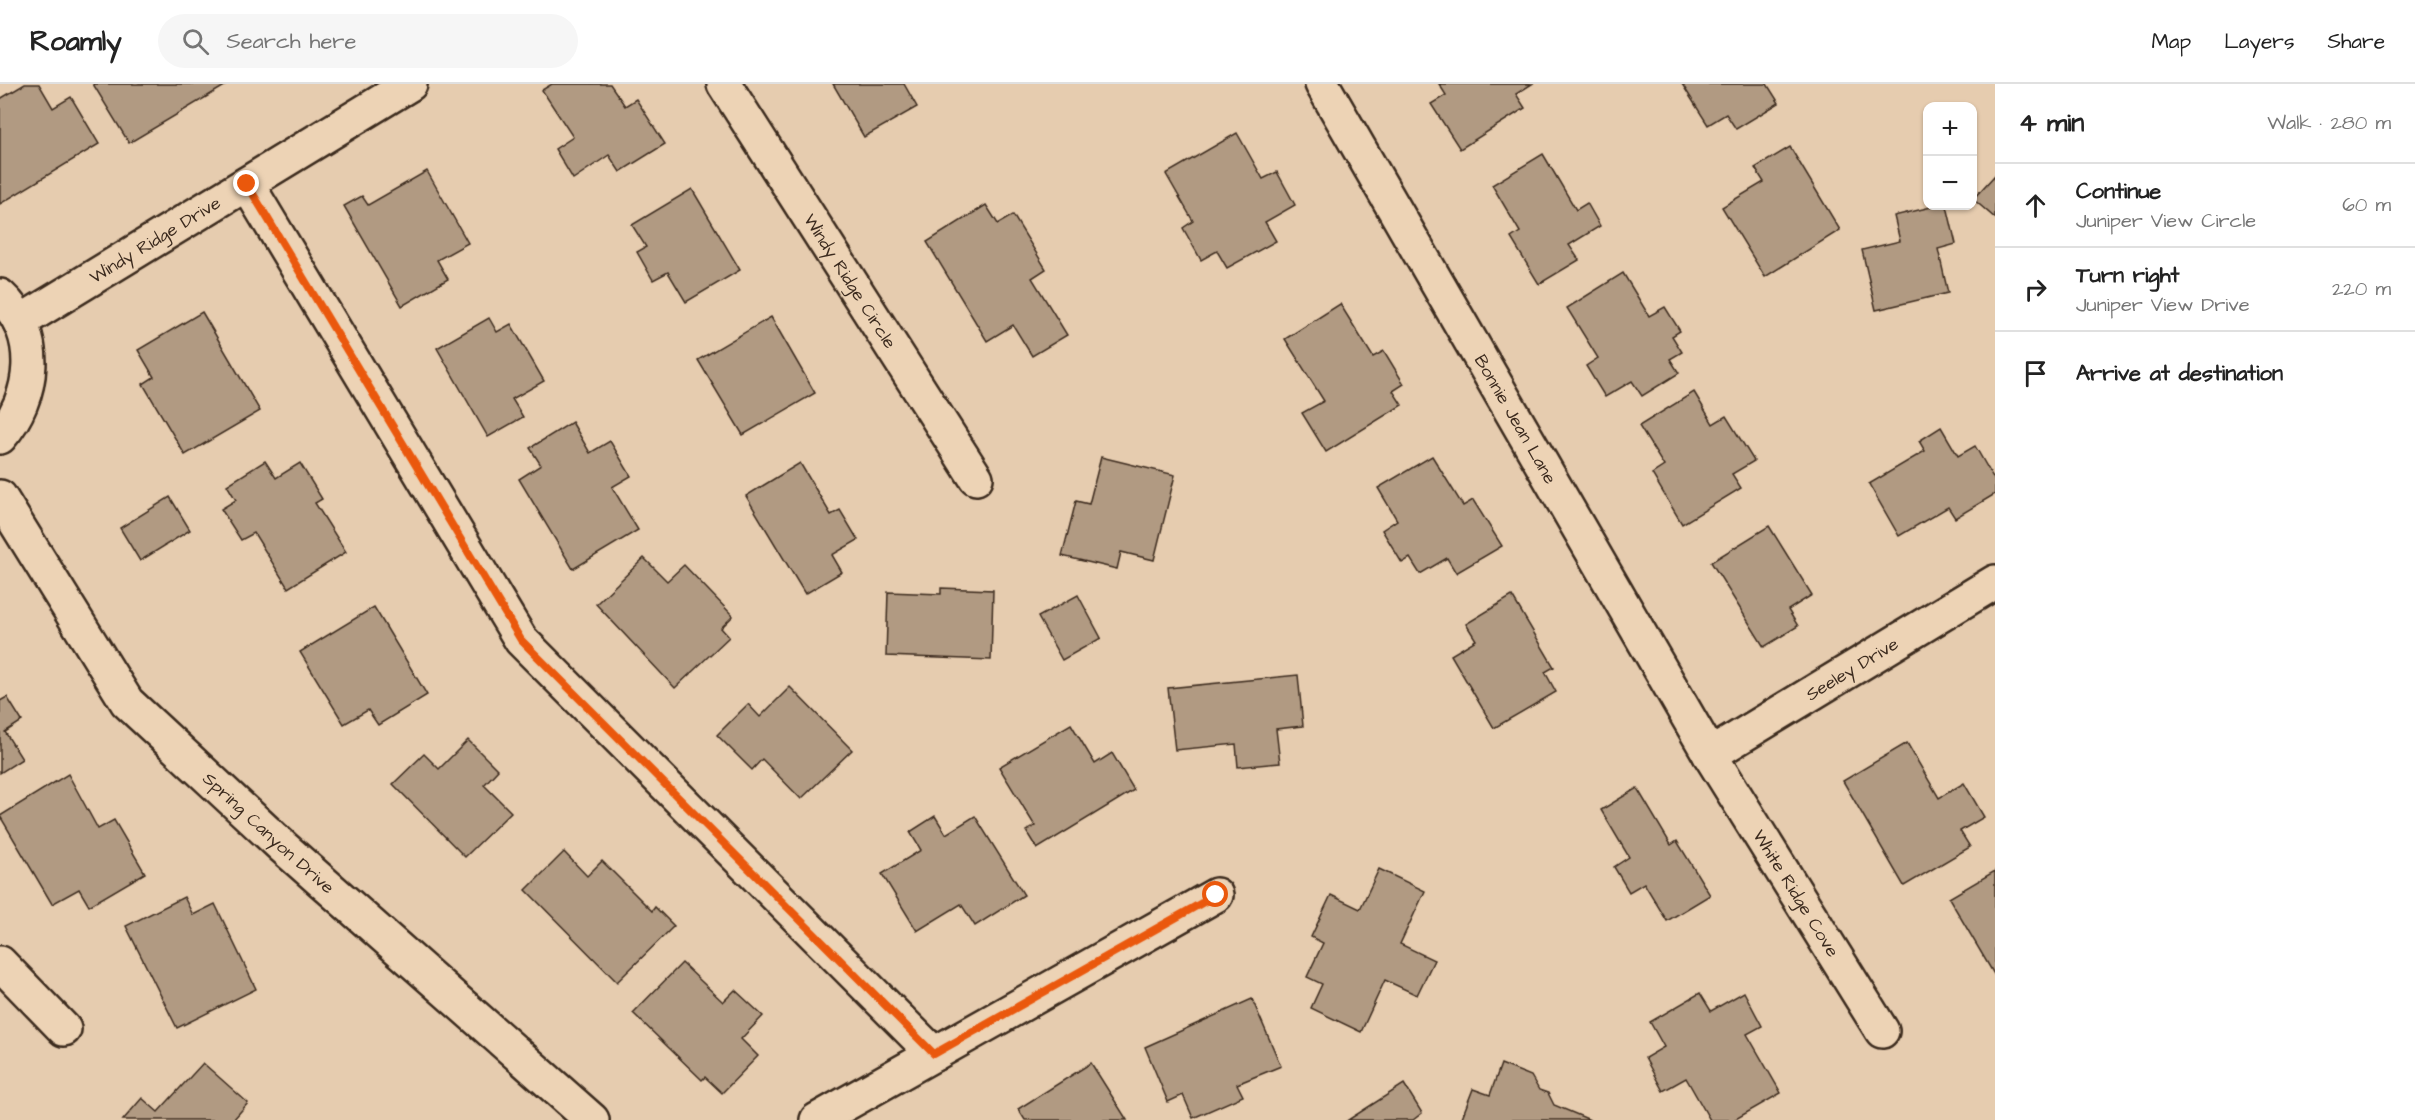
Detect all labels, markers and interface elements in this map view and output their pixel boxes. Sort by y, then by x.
search box [158,14,578,68]
text: Roamly [30,22,122,61]
icon: search [179,25,212,58]
text: Search here [227,26,356,57]
text: Map [2151,27,2191,56]
text: Layers [2224,27,2294,56]
text: Share [2327,27,2385,56]
map controls [1923,102,1977,210]
button: + [1923,102,1977,156]
text: 4 min [2019,105,2084,141]
text: Walk · 280 m [2267,109,2391,137]
button: − [1923,156,1977,210]
route end [233,170,259,196]
text: Continue [2076,176,2161,207]
icon: ahead [2019,189,2052,222]
street label: Windy Ridge Drive [85,190,226,290]
text: 60 m [2342,191,2391,219]
text: Juniper View Circle [2076,207,2256,235]
street label: Windy Ridge Circle [797,209,902,354]
text: Turn right [2076,260,2179,291]
icon: right [2019,273,2052,306]
text: 220 m [2332,275,2391,303]
text: Juniper View Drive [2076,291,2250,319]
street label: Bonnie Jean Lane [1468,350,1563,489]
icon: arrive [2019,357,2052,390]
text: Arrive at destination [2076,358,2283,389]
street label: Seeley Drive [1801,631,1903,707]
street label: Spring Canyon Drive [197,767,340,900]
street label: White Ridge Cove [1747,825,1845,962]
route start [1202,881,1228,907]

